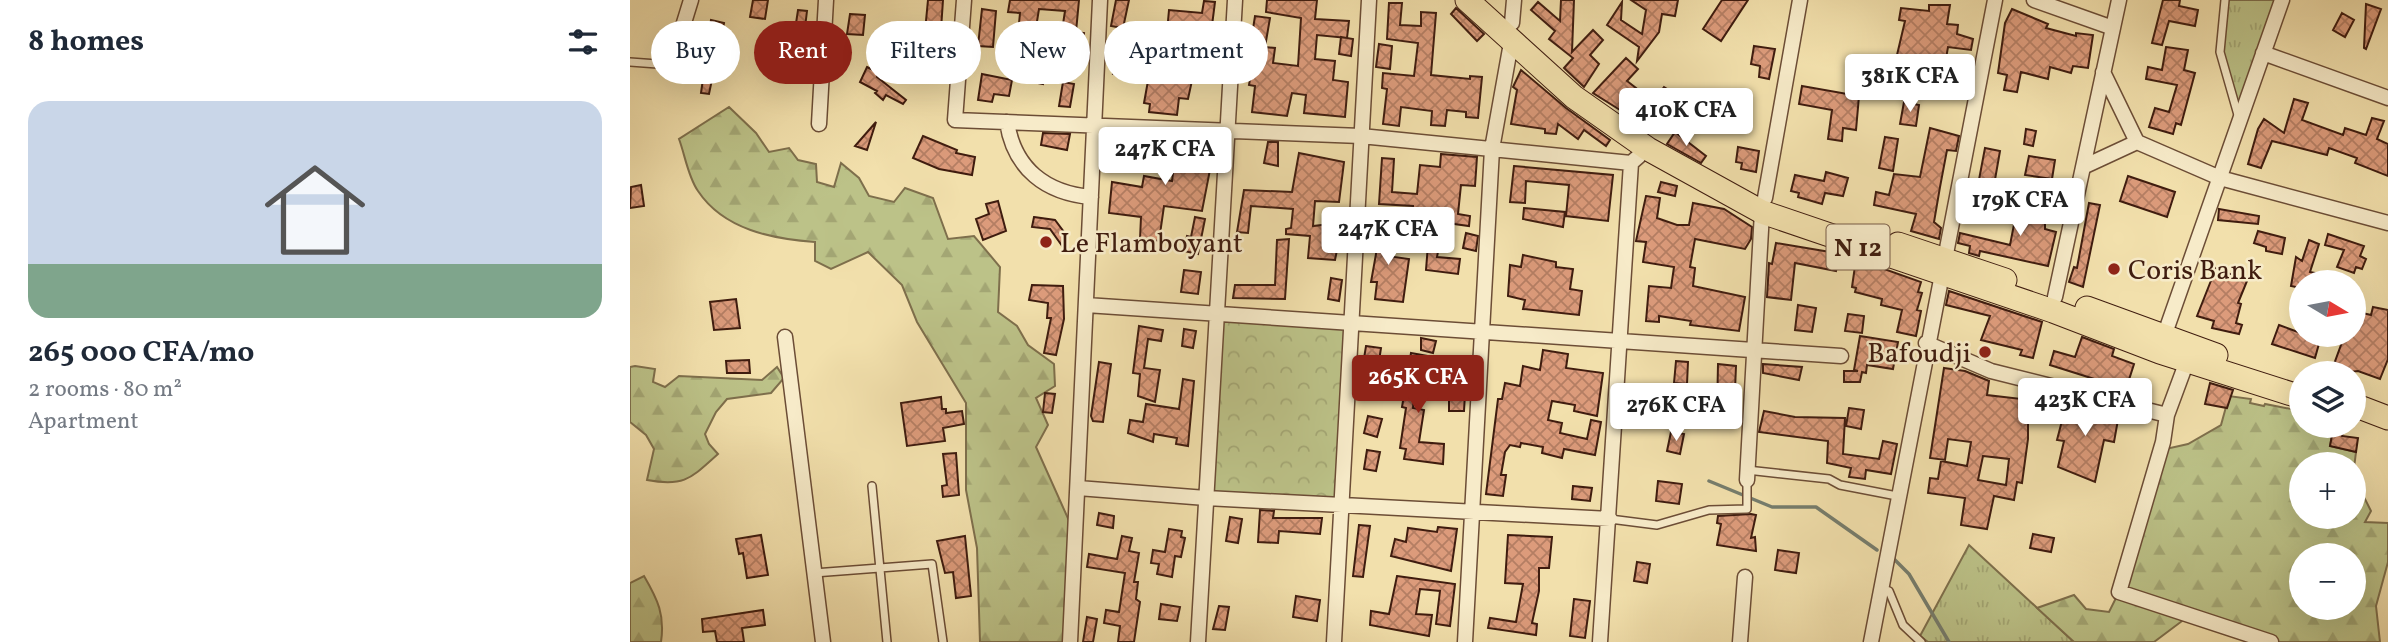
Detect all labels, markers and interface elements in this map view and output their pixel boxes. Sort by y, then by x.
text: 8 homes [28,21,144,63]
chip: Buy [651,21,740,84]
chip: Rent [754,21,852,84]
chip: Filters [866,21,981,84]
chip: New [995,21,1090,84]
chip: Apartment [1104,21,1268,84]
icon: filters [564,23,602,61]
pin: 381K CFA [1838,54,1982,114]
text: 381K CFA [1861,61,1959,93]
pin: 410K CFA [1614,88,1758,148]
text: 410K CFA [1635,95,1737,127]
pin: 247K CFA [1093,128,1237,187]
text: 247K CFA [1115,134,1215,166]
icon: home [252,147,378,273]
pin: 179K CFA [1948,178,2092,238]
text: 179K CFA [1971,185,2069,217]
pin: 247K CFA [1316,208,1460,267]
text: 247K CFA [1338,214,1438,246]
road number: N 12 [1826,224,1890,270]
place label: Le Flamboyant [1060,225,1243,264]
marker: Le Flamboyant [1038,234,1054,250]
place label: Coris Bank [2128,252,2262,291]
marker: Coris Bank [2106,261,2122,277]
north arrow [2289,270,2366,346]
map controls [2289,270,2366,620]
text: 265 000 CFA/mo [28,332,254,374]
place label: Bafoudji [1867,335,1971,374]
marker: Bafoudji [1977,344,1993,360]
pin: 265K CFA [1346,356,1490,415]
button: layers [2289,361,2366,438]
text: 265K CFA [1368,362,1468,394]
text: 2 rooms · 80 m² [28,374,182,406]
pin: 423K CFA [2013,378,2157,438]
pin: 276K CFA [1604,384,1748,443]
text: 423K CFA [2034,385,2136,417]
text: 276K CFA [1626,390,1726,422]
text: Apartment [28,406,139,438]
button: + [2289,452,2366,529]
button: − [2289,543,2366,620]

